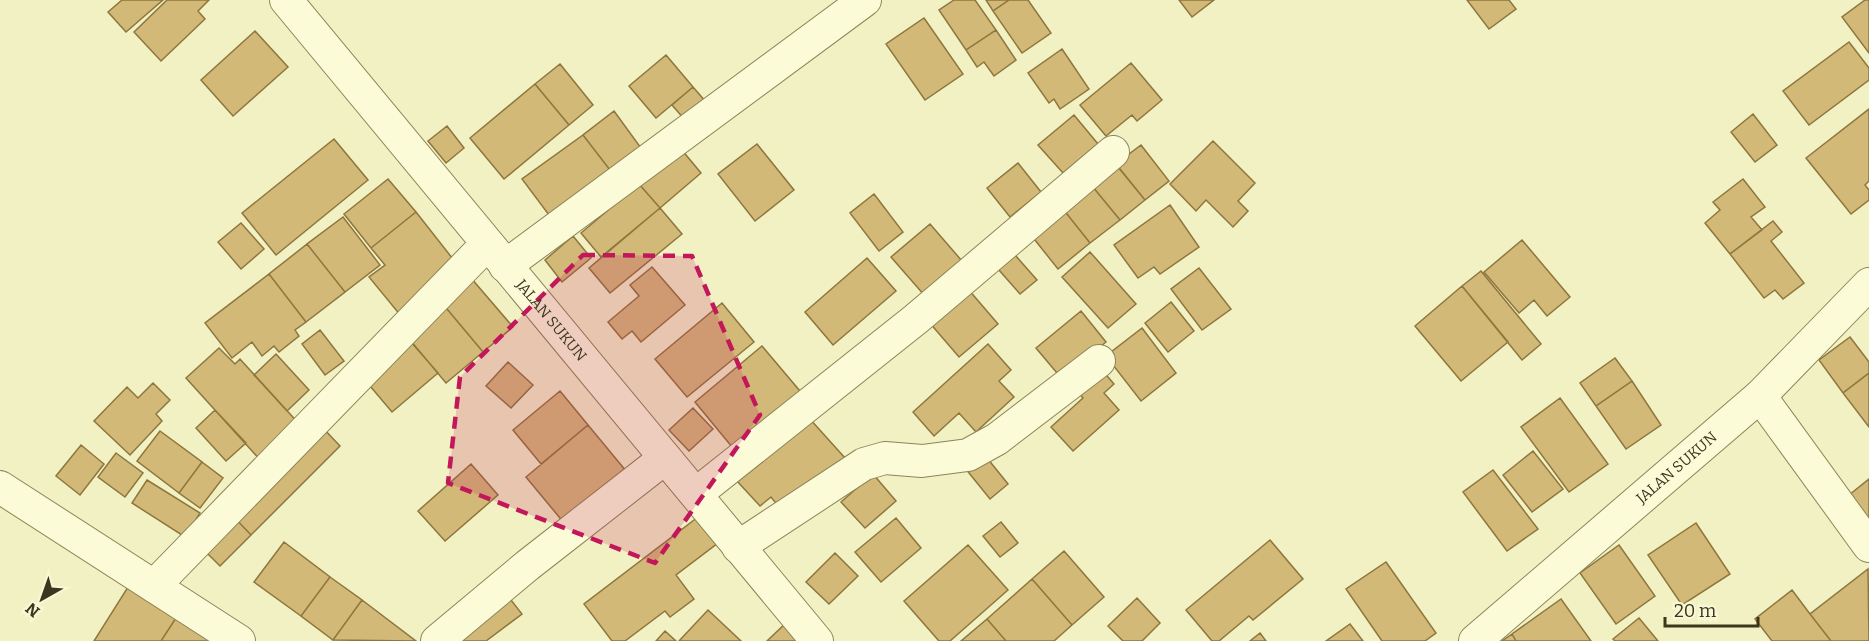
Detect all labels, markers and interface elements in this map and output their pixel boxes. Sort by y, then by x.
street label: JALAN SUKUN [512,275,590,365]
street label: JALAN SUKUN [1632,428,1721,508]
north arrow [12,569,72,629]
scale bar [1665,590,1758,628]
text: N [22,599,44,621]
text: 20 m [1674,600,1716,622]

